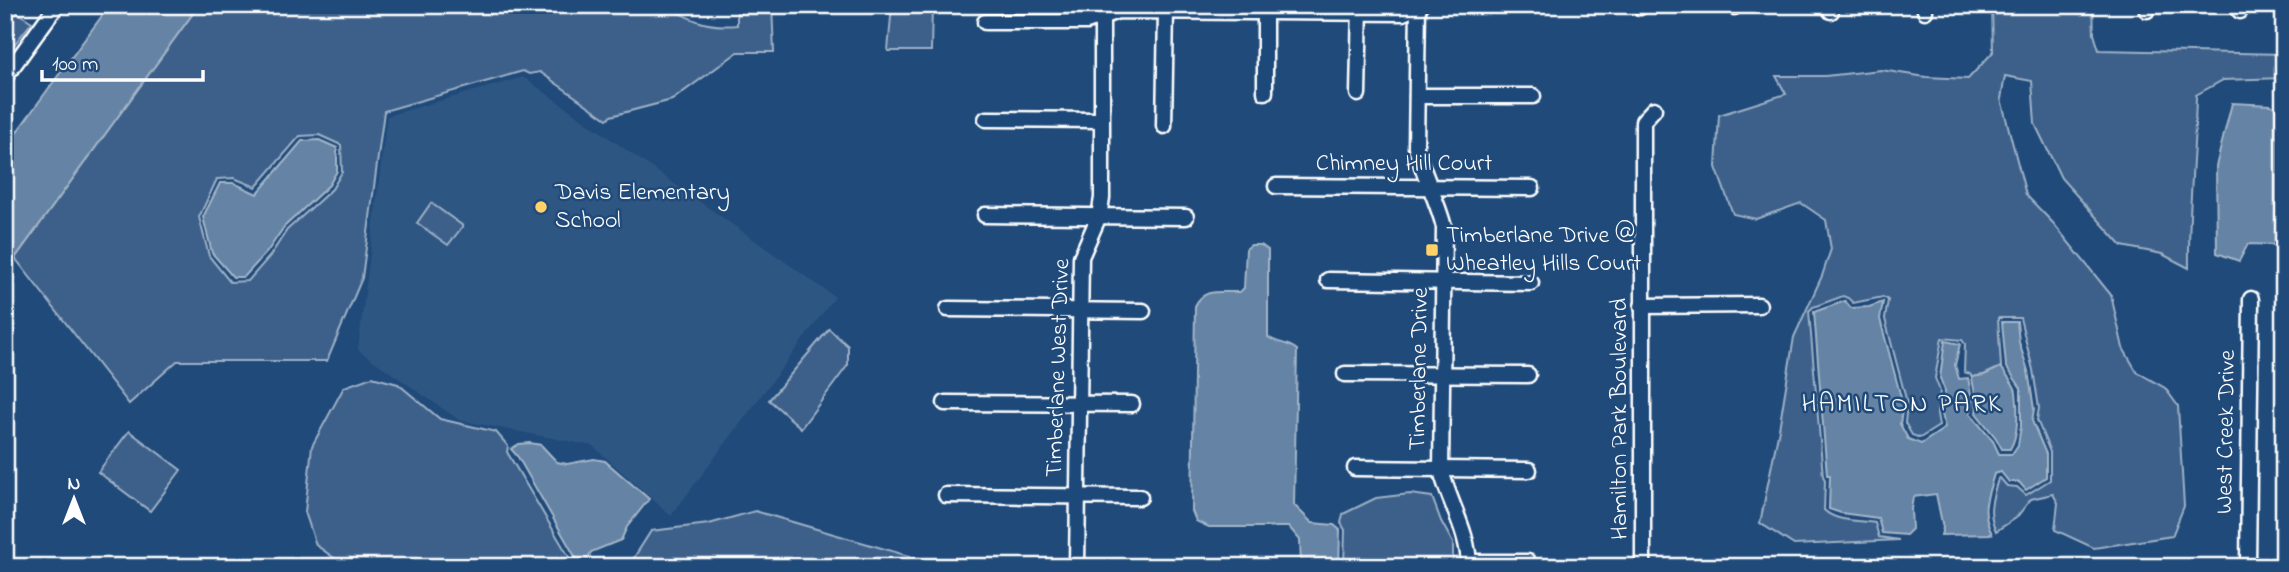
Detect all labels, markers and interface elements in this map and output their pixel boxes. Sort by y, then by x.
scale bar [42,38,203,82]
text: 100 m [52,50,98,80]
street label: Chimney Hill Court [1316,147,1492,183]
place label: Davis Elementary School [554,176,730,239]
marker: Davis Elementary School [533,199,549,215]
place label: Timberlane Drive @ Wheatley Hills Court [1446,219,1641,283]
marker: Timberlane Drive @ Wheatley Hills Court [1424,242,1440,258]
street label: Timberlane West Drive [1038,258,1080,478]
street label: Timberlane Drive [1401,287,1439,451]
street label: Hamilton Park Boulevard [1603,298,1638,540]
street label: West Creek Drive [2208,349,2246,514]
district label: HAMILTON PARK [1801,386,2003,424]
north arrow [38,463,108,534]
text: N [68,471,81,498]

